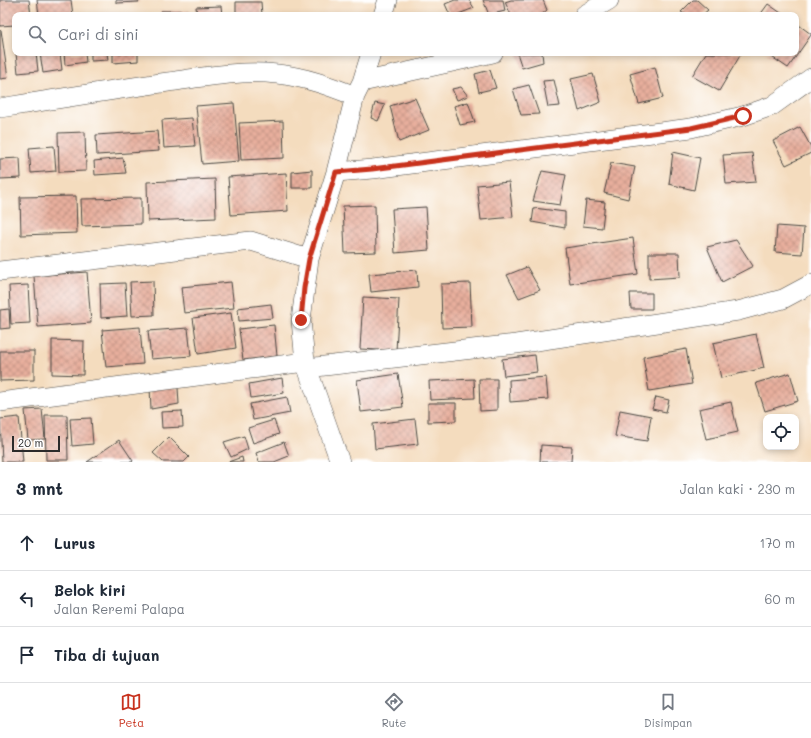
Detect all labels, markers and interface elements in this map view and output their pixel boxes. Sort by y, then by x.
search box [12,12,799,56]
icon: search [26,23,48,45]
text: Cari di sini [58,24,139,44]
route start [734,107,752,125]
route end [292,311,310,329]
map controls [763,414,799,450]
button: locate [763,414,799,450]
scale bar [12,434,60,453]
text: 20 m [18,435,43,450]
text: 3 mnt [16,477,63,499]
text: Jalan kaki · 230 m [680,480,795,497]
icon: ahead [16,532,38,554]
text: Lurus [54,533,95,553]
text: 170 m [759,534,795,551]
text: Belok kiri [54,580,126,600]
icon: left [16,588,38,610]
text: 60 m [765,590,795,607]
text: Jalan Reremi Palapa [54,600,185,617]
icon: arrive [16,644,38,666]
text: Tiba di tujuan [54,645,159,665]
tab: Peta [119,691,144,730]
tab: Rute [382,691,406,730]
tab: Disimpan [644,691,692,730]

